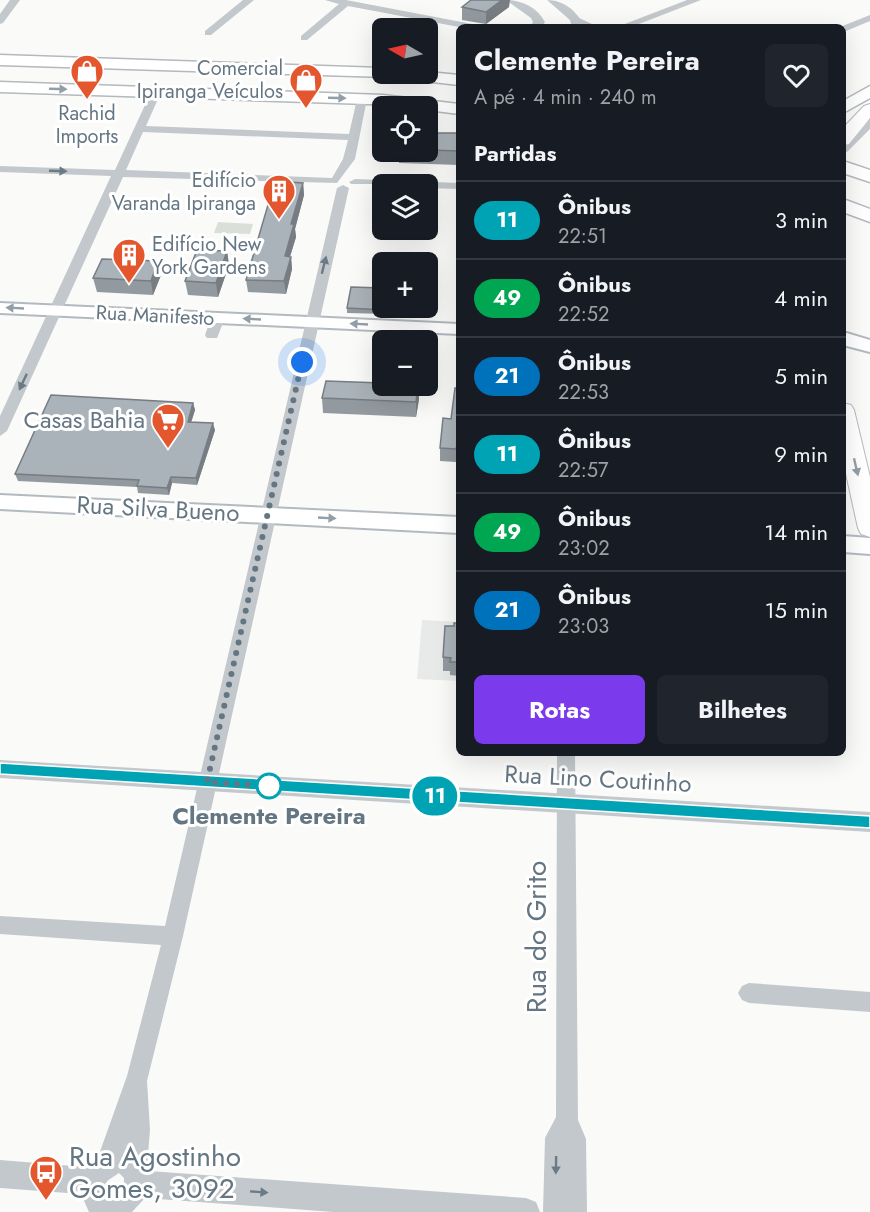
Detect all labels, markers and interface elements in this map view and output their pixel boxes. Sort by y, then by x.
north arrow [372,18,438,84]
map controls [372,18,438,396]
text: Clemente Pereira [474,40,700,81]
button: heart [765,44,828,107]
shop icon: Rachid Imports [69,53,105,100]
place label: Comercial Ipiranga Veículos [137,54,283,106]
shop icon: Comercial Ipiranga Veículos [288,62,324,109]
text: A pé · 4 min · 240 m [474,83,657,112]
one-way arrow [49,84,68,94]
one-way arrow [328,94,347,103]
button: locate [372,96,438,162]
place label: Rachid Imports [56,99,118,151]
text: Partidas [474,137,556,169]
one-way arrow [49,166,68,176]
place label: Edifício Varanda Ipiranga [112,166,256,218]
building icon: Edifício Varanda Ipiranga [261,173,297,220]
button: layers [372,174,438,240]
text: Ônibus [558,190,631,222]
text: 3 min [775,204,828,236]
text: 11 [496,205,518,235]
text: 22:51 [558,222,607,251]
place label: Edifício New York Gardens [152,230,266,282]
building icon: Edifício New York Gardens [111,237,147,284]
button: + [372,252,438,318]
one-way arrow [320,256,330,274]
text: Ônibus [558,268,631,300]
text: 4 min [774,282,828,314]
text: 49 [493,283,521,313]
street label: Rua Manifesto [95,298,215,333]
text: 22:52 [558,300,609,329]
one-way arrow [6,304,25,313]
one-way arrow [243,315,262,324]
one-way arrow [349,320,368,329]
button: − [372,330,438,396]
text: Ônibus [558,346,631,378]
your location [287,347,317,377]
text: 5 min [775,360,828,392]
text: 21 [495,361,519,391]
one-way arrow [18,374,27,391]
text: 22:53 [558,378,609,407]
place label: Casas Bahia [24,402,145,437]
supermarket icon: Casas Bahia [150,402,186,449]
text: Ônibus [558,424,631,456]
text: 9 min [774,438,828,470]
text: 11 [496,439,518,469]
text: 22:57 [558,456,609,485]
one-way arrow [852,458,861,477]
street label: Rua Silva Bueno [76,487,240,530]
text: Ônibus [558,502,631,534]
one-way arrow [318,513,337,522]
text: 14 min [764,516,828,548]
text: 49 [493,517,521,547]
text: 23:02 [558,534,610,563]
text: Ônibus [558,580,631,612]
text: 15 min [765,594,828,626]
text: 21 [495,595,519,625]
text: 23:03 [558,612,609,641]
button: Rotas [474,675,645,744]
button: Bilhetes [657,675,828,744]
street label: Rua Lino Coutinho [504,756,692,801]
marker: Clemente Pereira [256,773,282,799]
line badge: 11 [408,776,462,816]
text: 11 [424,781,446,811]
place label: Clemente Pereira [172,798,366,833]
street label: Rua do Grito [516,861,557,1013]
place label: Rua Agostinho Gomes, 3092 [69,1136,241,1209]
bus stop icon: Rua Agostinho Gomes, 3092 [28,1154,64,1201]
one-way arrow [551,1155,561,1174]
one-way arrow [249,1187,268,1197]

